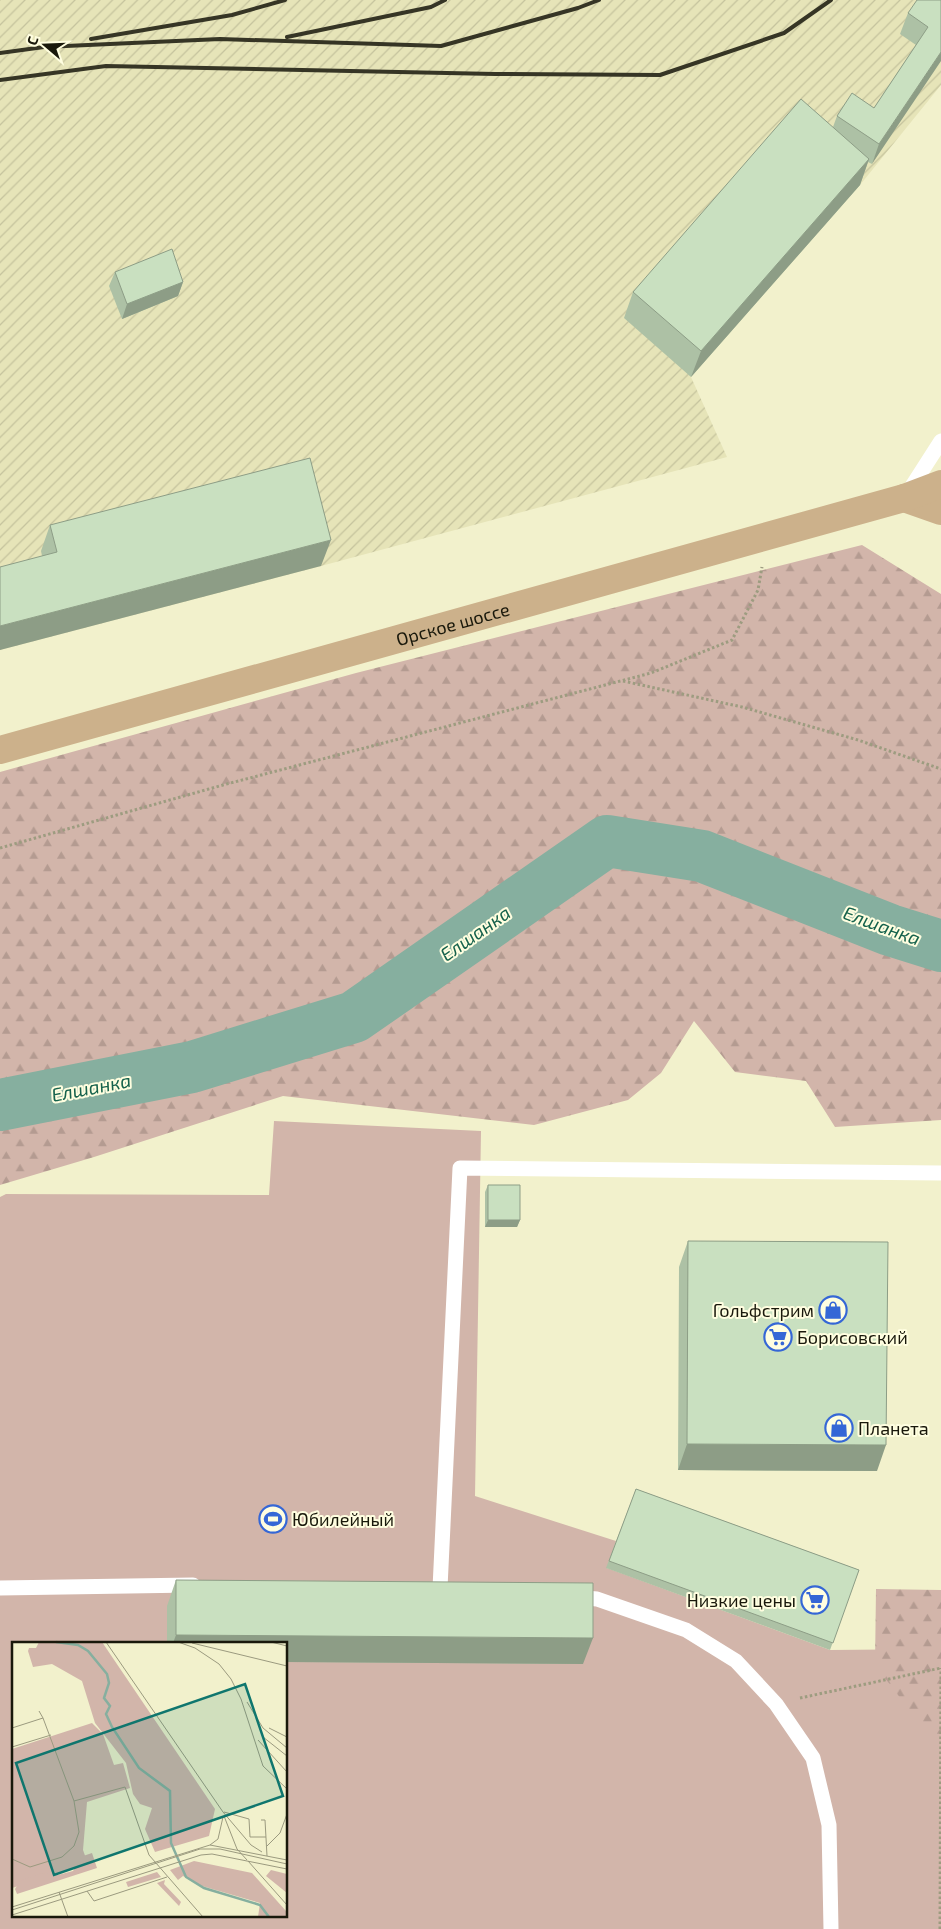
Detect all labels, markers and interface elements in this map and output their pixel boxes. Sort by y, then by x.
north arrow [20,20,70,70]
text: С [23,34,42,47]
street label: Орское шоссе [393,597,512,650]
water label: Елшанка [840,900,924,950]
water label: Елшанка [435,901,515,965]
water label: Елшанка [49,1068,133,1106]
shop icon: Гольфстрим [818,1295,848,1325]
place label: Гольфстрим [713,1299,814,1321]
supermarket icon: Борисовский [763,1322,793,1352]
place label: Борисовский [797,1326,908,1348]
shop icon: Планета [824,1413,854,1443]
place label: Планета [858,1417,929,1439]
sports icon: Юбилейный [258,1504,288,1534]
place label: Юбилейный [292,1508,394,1530]
supermarket icon: Низкие цены [800,1585,830,1615]
place label: Низкие цены [687,1589,796,1611]
inset map [12,1642,288,1916]

